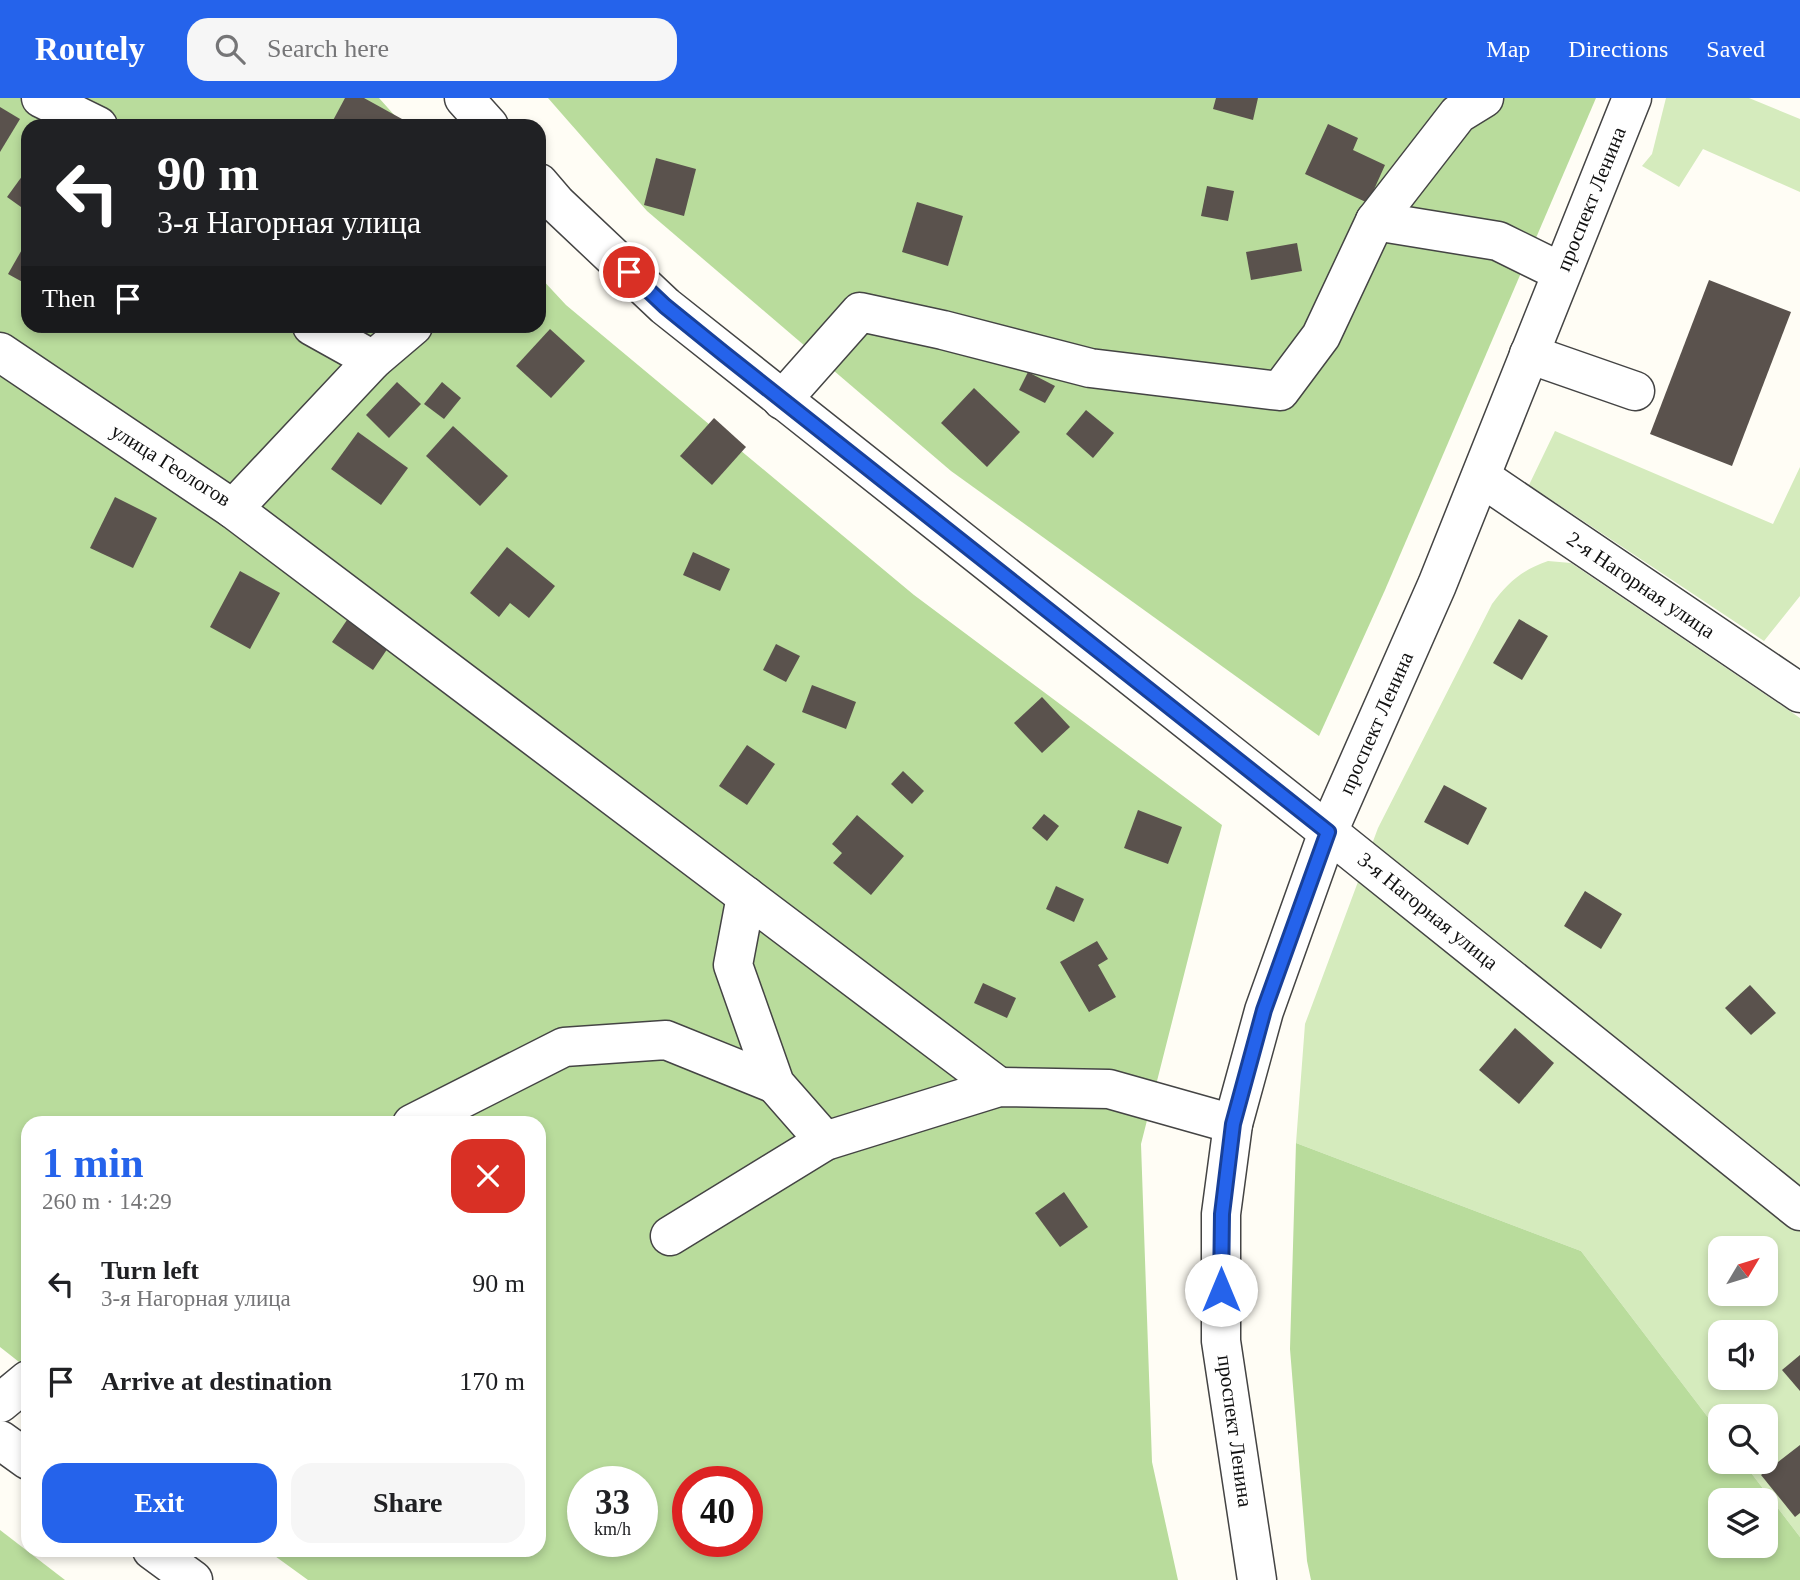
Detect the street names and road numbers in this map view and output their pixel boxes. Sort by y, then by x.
street label: проспект Ленина [1551,123,1631,275]
street label: улица Геологов [107,419,235,511]
street label: 2-я Нагорная улица [1562,527,1720,644]
street label: проспект Ленина [1334,647,1418,798]
street label: 3-я Нагорная улица [1353,847,1503,975]
street label: проспект Ленина [1212,1353,1258,1509]

